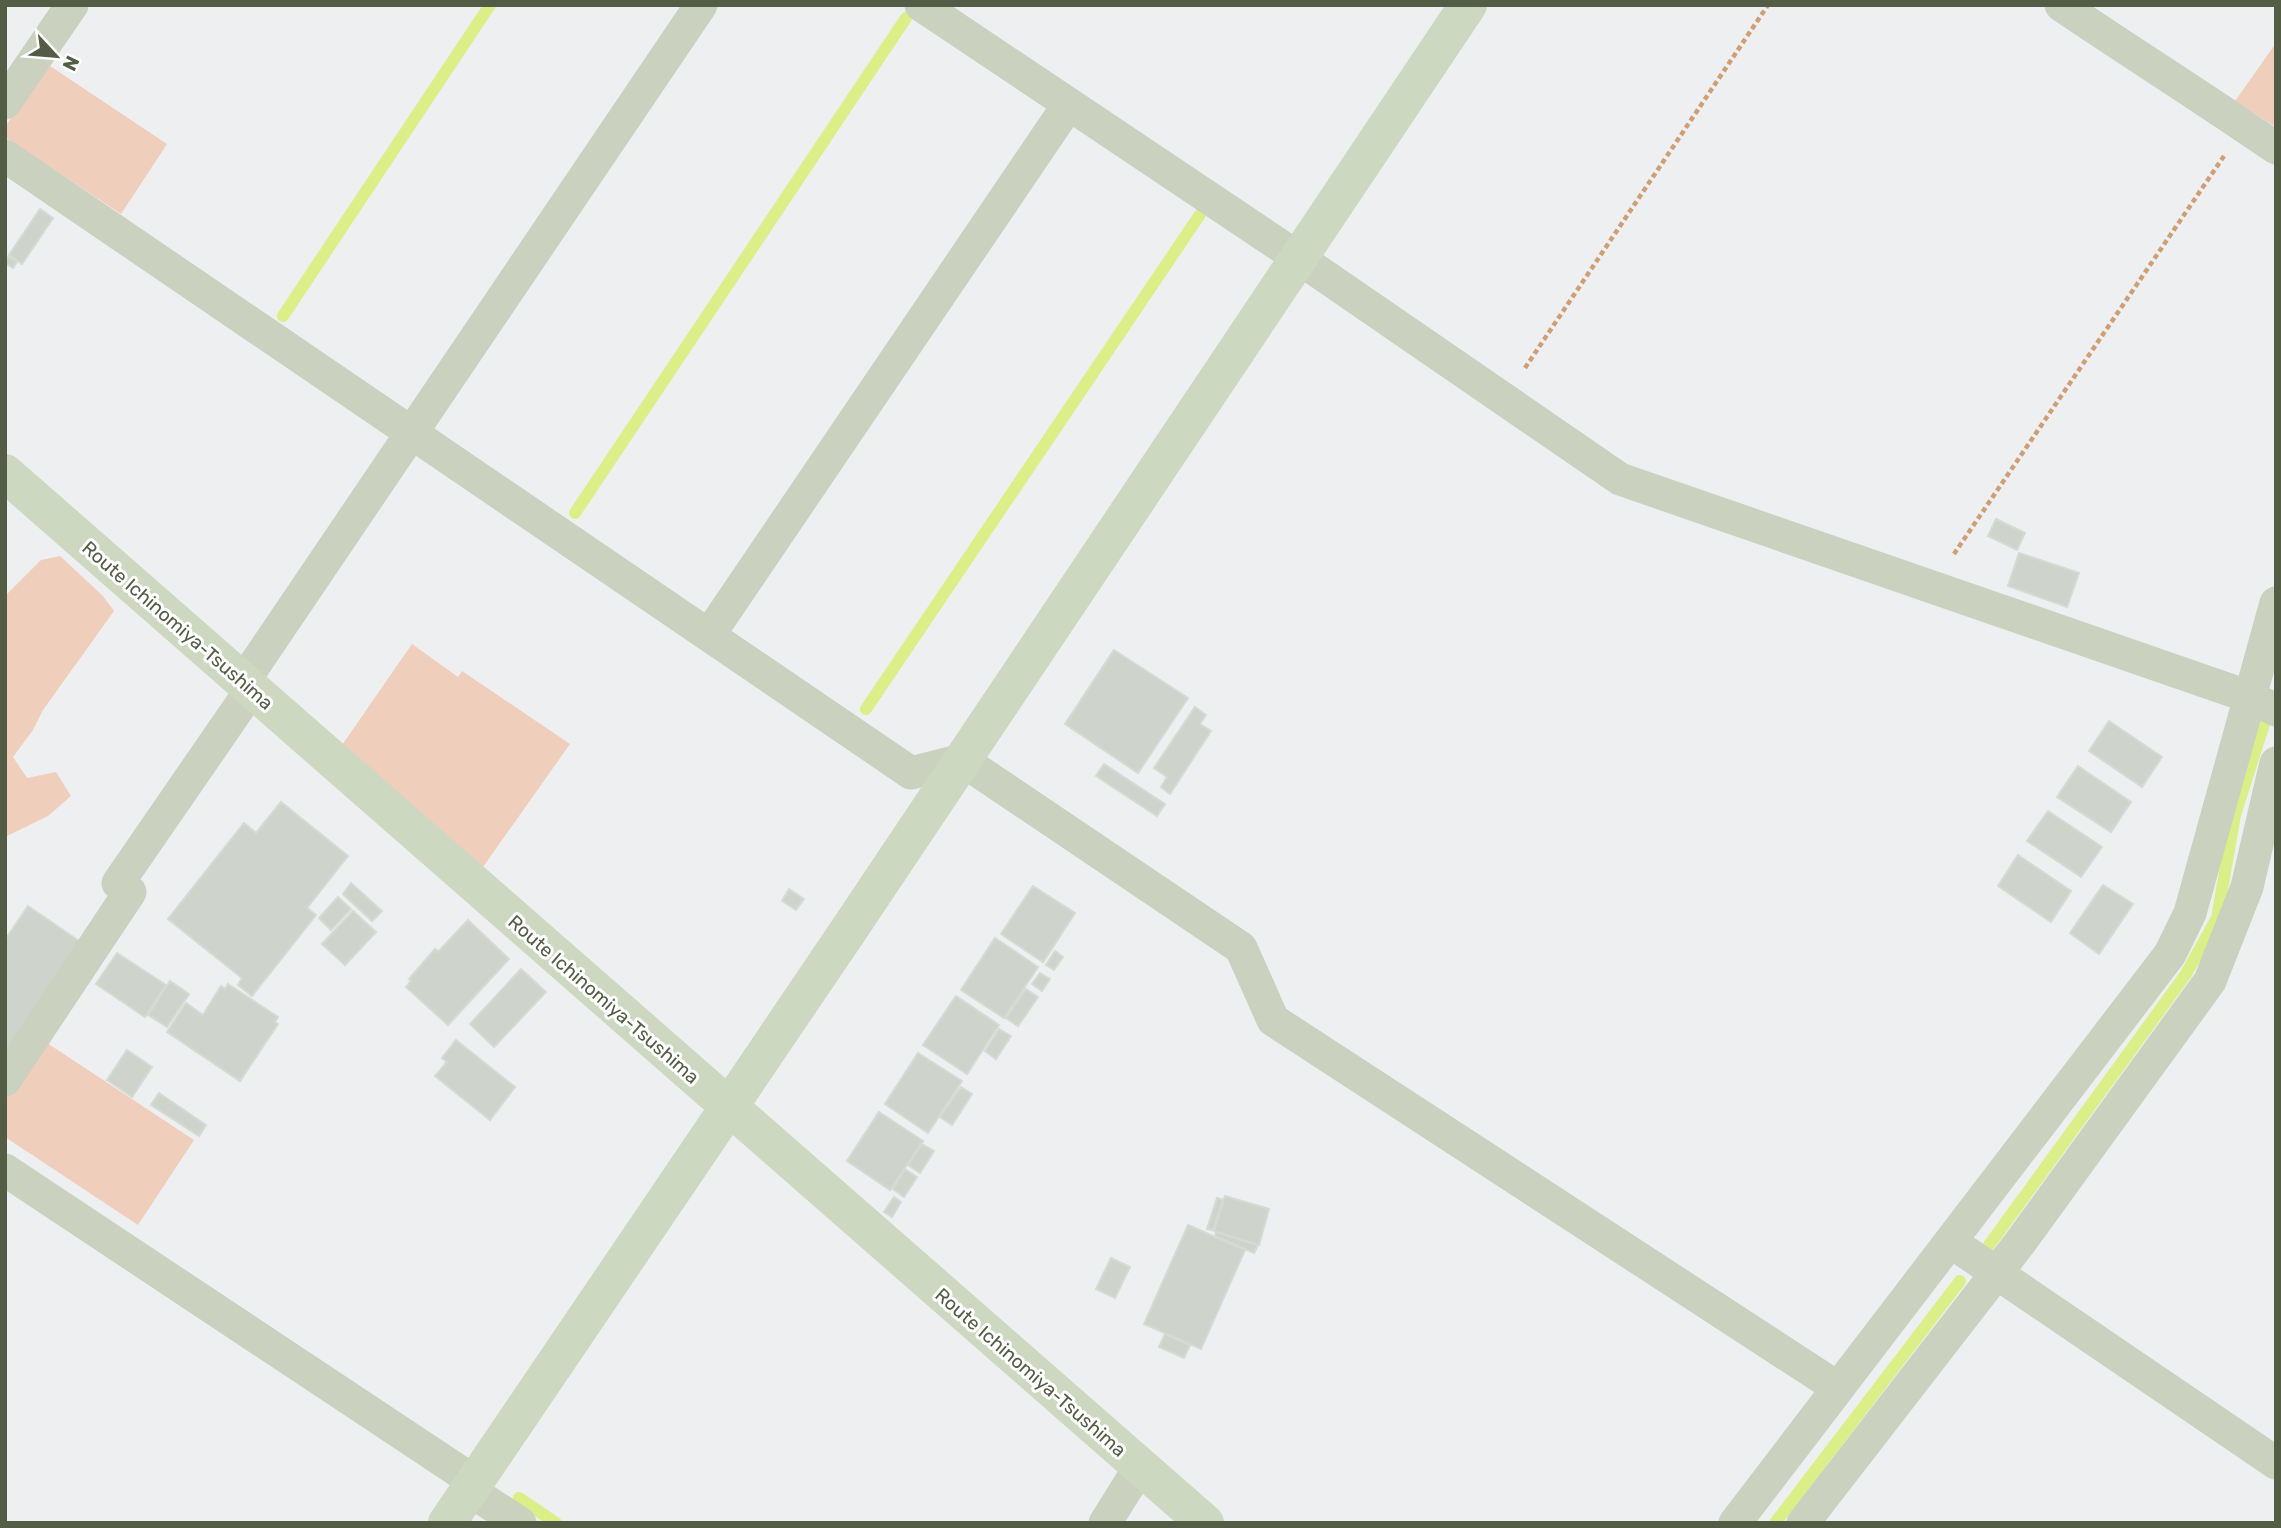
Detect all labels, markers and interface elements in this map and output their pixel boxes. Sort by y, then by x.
north arrow [21,21,91,91]
text: N [57,52,84,74]
street label: Route Ichinomiya-Tsushima [78,536,278,715]
street label: Route Ichinomiya-Tsushima [504,910,704,1089]
street label: Route Ichinomiya-Tsushima [931,1283,1131,1462]

